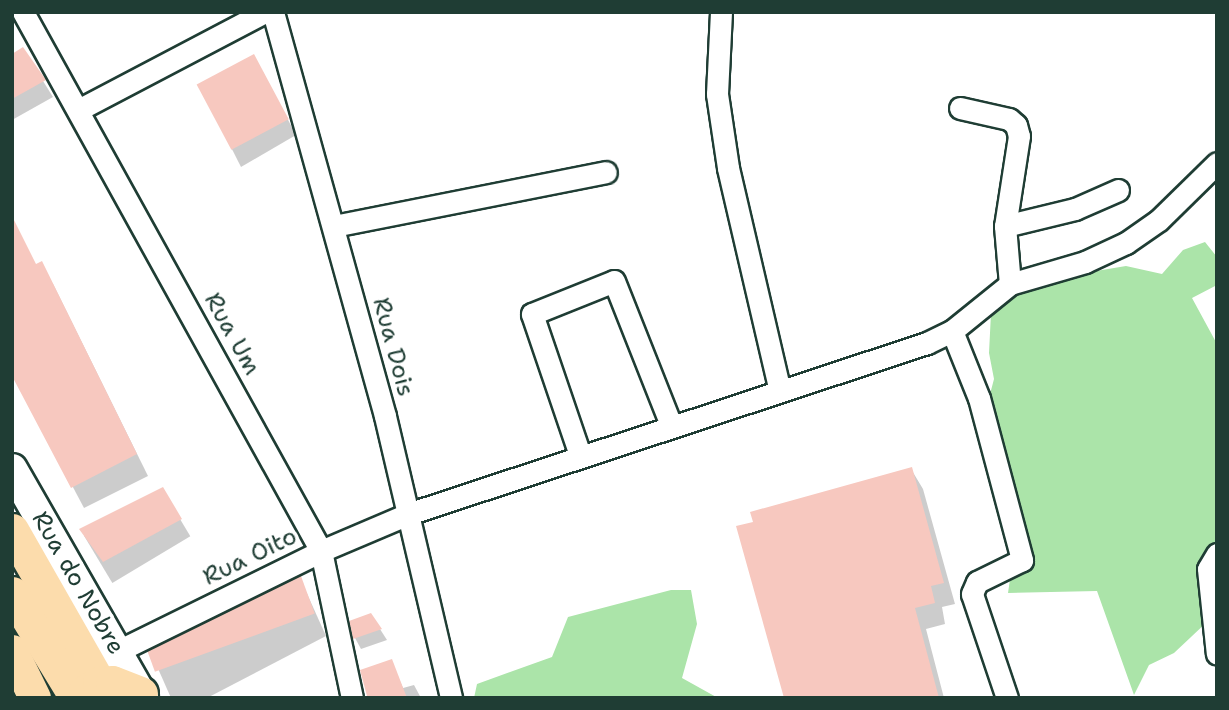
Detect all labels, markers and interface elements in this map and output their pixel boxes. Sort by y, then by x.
street label: Rua Um [198,288,266,380]
street label: Rua Dois [366,295,420,399]
street label: Rua do Nobre [25,506,131,660]
street label: Rua Oito [198,522,302,592]

